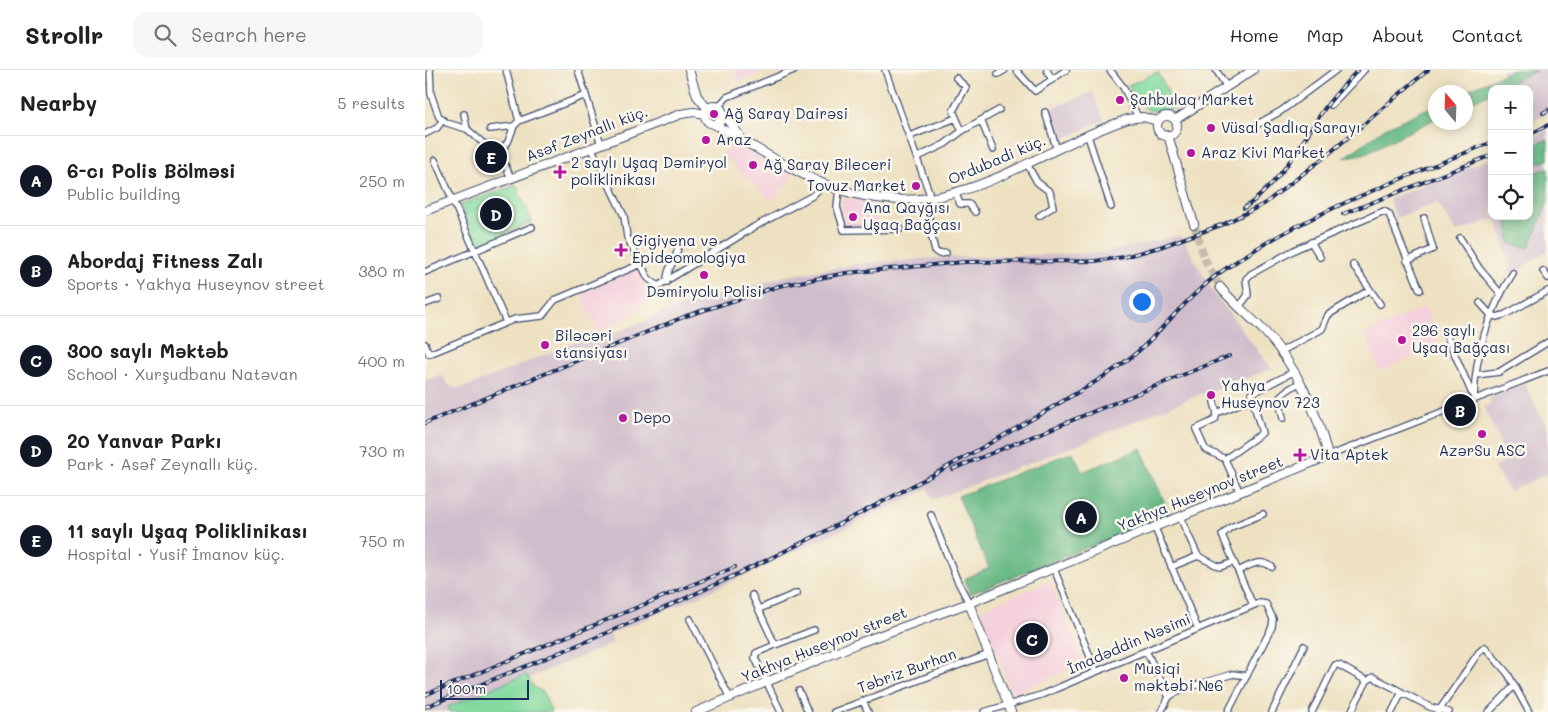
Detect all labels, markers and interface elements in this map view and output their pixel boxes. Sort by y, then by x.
search box [133,12,483,57]
text: Strollr [25,19,103,50]
icon: search [151,21,179,49]
text: Search here [191,22,307,47]
text: Home [1230,23,1279,47]
text: Map [1307,23,1343,47]
text: About [1371,23,1424,47]
text: Contact [1452,23,1523,47]
north arrow [1428,85,1473,130]
map controls [1488,85,1533,220]
button: + [1488,85,1533,130]
text: Nearby [20,89,97,116]
place label: Şahbulaq Market [1130,89,1254,109]
text: 5 results [337,92,405,113]
marker: Şahbulaq Market [1114,94,1126,106]
street label: Asəf Zeynallı küç. [523,101,650,166]
place label: Ağ Saray Dairəsi [724,103,848,123]
marker: Ağ Saray Dairəsi [708,108,720,120]
place label: Vüsal Şadlıq Sarayı [1221,117,1361,137]
marker: Vüsal Şadlıq Sarayı [1205,122,1217,134]
place label: Araz [716,129,752,149]
street label: Ordubadi küç. [945,129,1049,189]
button: − [1488,130,1533,175]
marker: Araz [700,134,712,146]
pin: E [475,138,507,176]
place label: Araz Kivi Market [1201,142,1325,162]
marker: Araz Kivi Market [1185,147,1197,159]
place label: 2 saylı Uşaq Dəmiryol poliklinikası [571,152,727,189]
place label: Ağ Saray Bileceri [763,154,891,174]
text: 6-cı Polis Bölməsi [67,158,236,183]
marker: Ağ Saray Bileceri [747,159,759,171]
marker: 2 saylı Uşaq Dəmiryol poliklinikası [553,165,567,179]
text: A [30,170,42,191]
text: 250 m [359,170,405,191]
place label: Tovuz Market [807,175,906,195]
button: locate [1488,175,1533,220]
marker: Tovuz Market [910,180,922,192]
text: Public building [67,183,180,204]
pin: D [480,195,512,233]
place label: Ana Qayğısı Uşaq Bağçası [863,197,962,234]
marker: Ana Qayğısı Uşaq Bağçası [847,211,859,223]
place label: Gigiyena və Epideomologiya [632,230,746,267]
marker: Gigiyena və Epideomologiya [614,243,628,257]
text: Abordaj Fitness Zalı [67,248,264,273]
text: B [31,260,41,281]
text: 380 m [358,260,405,281]
marker: Dəmiryolu Polisi [698,269,710,281]
text: Sports · Yakhya Huseynov street [67,273,325,294]
place label: Dəmiryolu Polisi [646,281,762,301]
your location [1129,289,1155,315]
place label: 296 saylı Uşaq Bağçası [1412,320,1511,357]
place label: Biləcəri stansiyası [555,325,628,362]
marker: 296 saylı Uşaq Bağçası [1396,334,1408,346]
text: 300 saylı Məktəb [67,338,229,363]
marker: Biləcəri stansiyası [539,339,551,351]
text: C [30,350,42,371]
text: 400 m [358,350,405,371]
text: School · Xurşudbanu Natəvan [67,363,298,384]
place label: Yahya Huseynov 723 [1221,375,1320,412]
marker: Yahya Huseynov 723 [1205,389,1217,401]
pin: B [1444,391,1476,429]
place label: Depo [633,407,671,427]
marker: Depo [617,412,629,424]
text: 20 Yanvar Parkı [67,428,222,453]
marker: AzərSu ASC [1476,428,1488,440]
text: D [30,440,42,461]
text: 730 m [359,440,405,461]
place label: AzərSu ASC [1439,440,1526,460]
place label: Vita Aptek [1310,444,1389,464]
marker: Vita Aptek [1294,449,1306,461]
street label: Yakhya Huseynov street [1114,451,1286,536]
text: Park · Asəf Zeynallı küç. [67,453,258,474]
pin: A [1065,498,1097,536]
text: 11 saylı Uşaq Poliklinikası [67,518,308,543]
text: E [31,530,41,551]
text: 750 m [359,530,405,551]
text: Hospital · Yusif İmanov küç. [67,543,285,564]
street label: Yakhya Huseynov street [738,602,910,687]
street label: İmadəddin Nəsimi [1064,608,1193,678]
pin: C [1016,620,1048,658]
street label: Təbriz Burhan [855,643,959,697]
place label: Musiqi məktəbi №6 [1134,658,1223,695]
marker: Musiqi məktəbi №6 [1118,672,1130,684]
scale bar [440,677,529,700]
text: 100 m [447,679,486,698]

